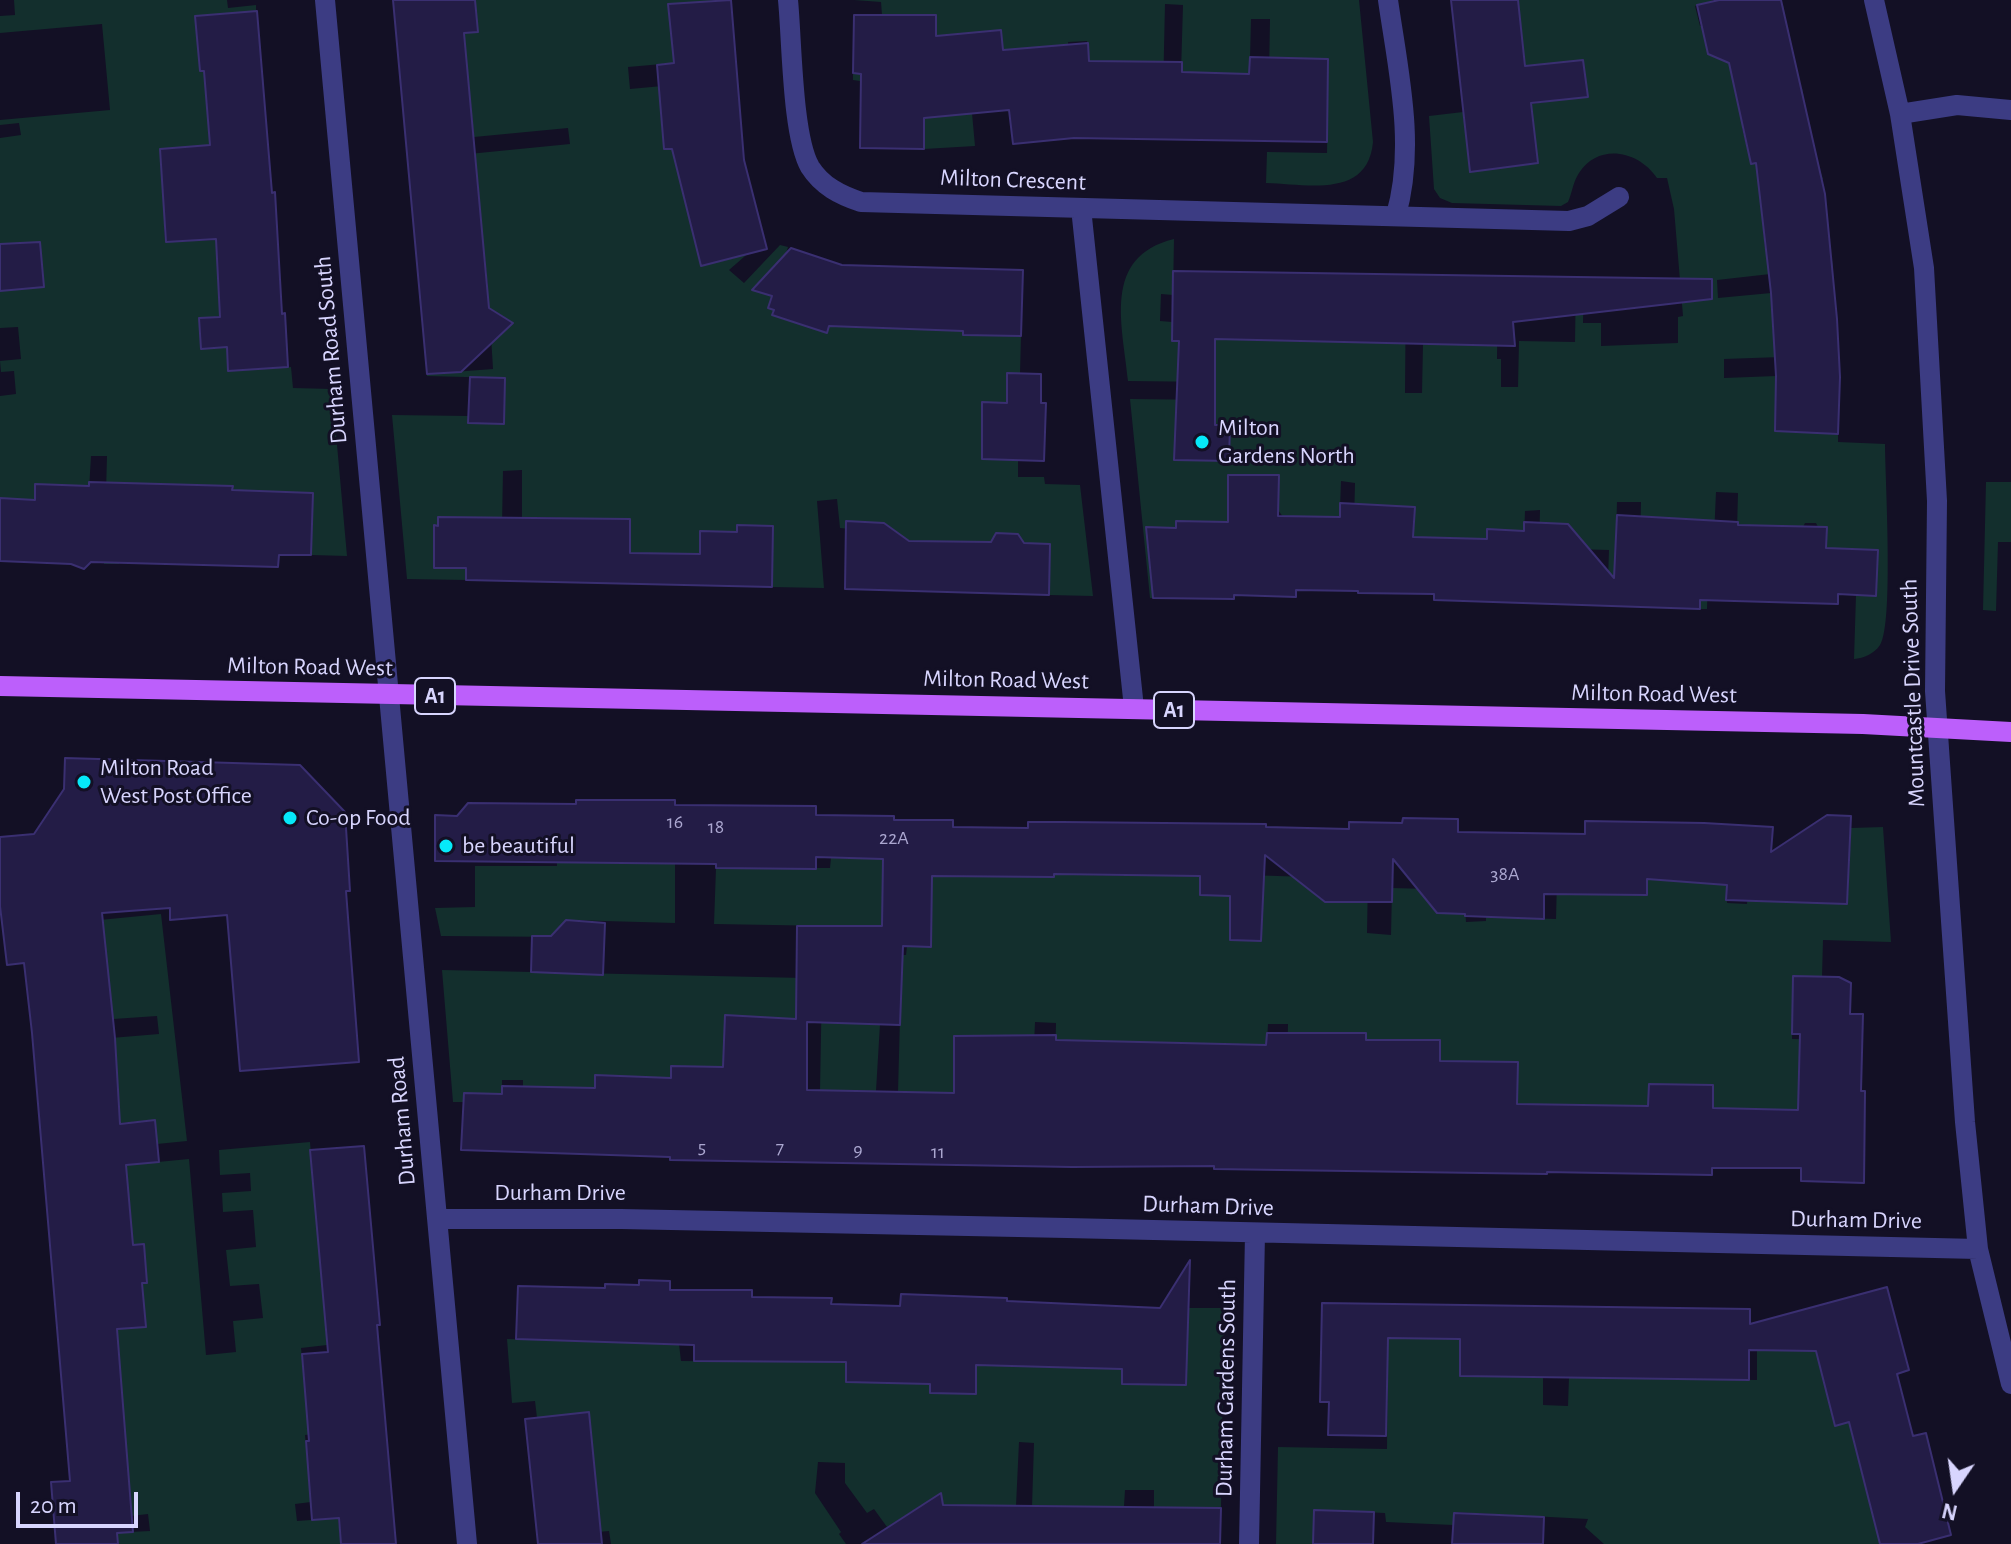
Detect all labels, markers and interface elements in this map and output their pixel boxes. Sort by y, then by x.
street label: Milton Crescent [940,163,1086,197]
street label: Durham Road South [308,255,354,445]
place label: Milton Gardens North [1218,414,1355,470]
marker: Milton Gardens North [1193,433,1211,451]
street label: Mountcastle Drive South [1895,578,1931,808]
street label: Milton Road West [227,651,393,683]
street label: Milton Road West [923,664,1089,696]
road number: A1 [415,678,455,714]
street label: Milton Road West [1571,678,1737,710]
road number: A1 [1154,692,1194,728]
place label: Milton Road West Post Office [100,754,252,810]
marker: Milton Road West Post Office [75,773,93,791]
place label: Co-op Food [306,804,411,832]
marker: Co-op Food [281,809,299,827]
house number: 16 [667,810,683,834]
house number: 18 [708,815,724,839]
house number: 22A [879,826,909,850]
place label: be beautiful [462,832,575,860]
marker: be beautiful [437,837,455,855]
house number: 38A [1490,862,1520,886]
street label: Durham Road [382,1055,422,1187]
house number: 5 [698,1135,706,1159]
house number: 7 [776,1136,784,1160]
house number: 9 [853,1138,863,1162]
house number: 11 [931,1140,945,1164]
street label: Durham Drive [494,1179,626,1207]
street label: Durham Drive [1142,1189,1274,1223]
street label: Durham Drive [1790,1204,1922,1236]
street label: Durham Gardens South [1210,1279,1242,1497]
north arrow [1915,1448,1995,1528]
scale bar [20,1476,142,1526]
text: 20 m [30,1494,77,1518]
text: N [1940,1499,1960,1524]

